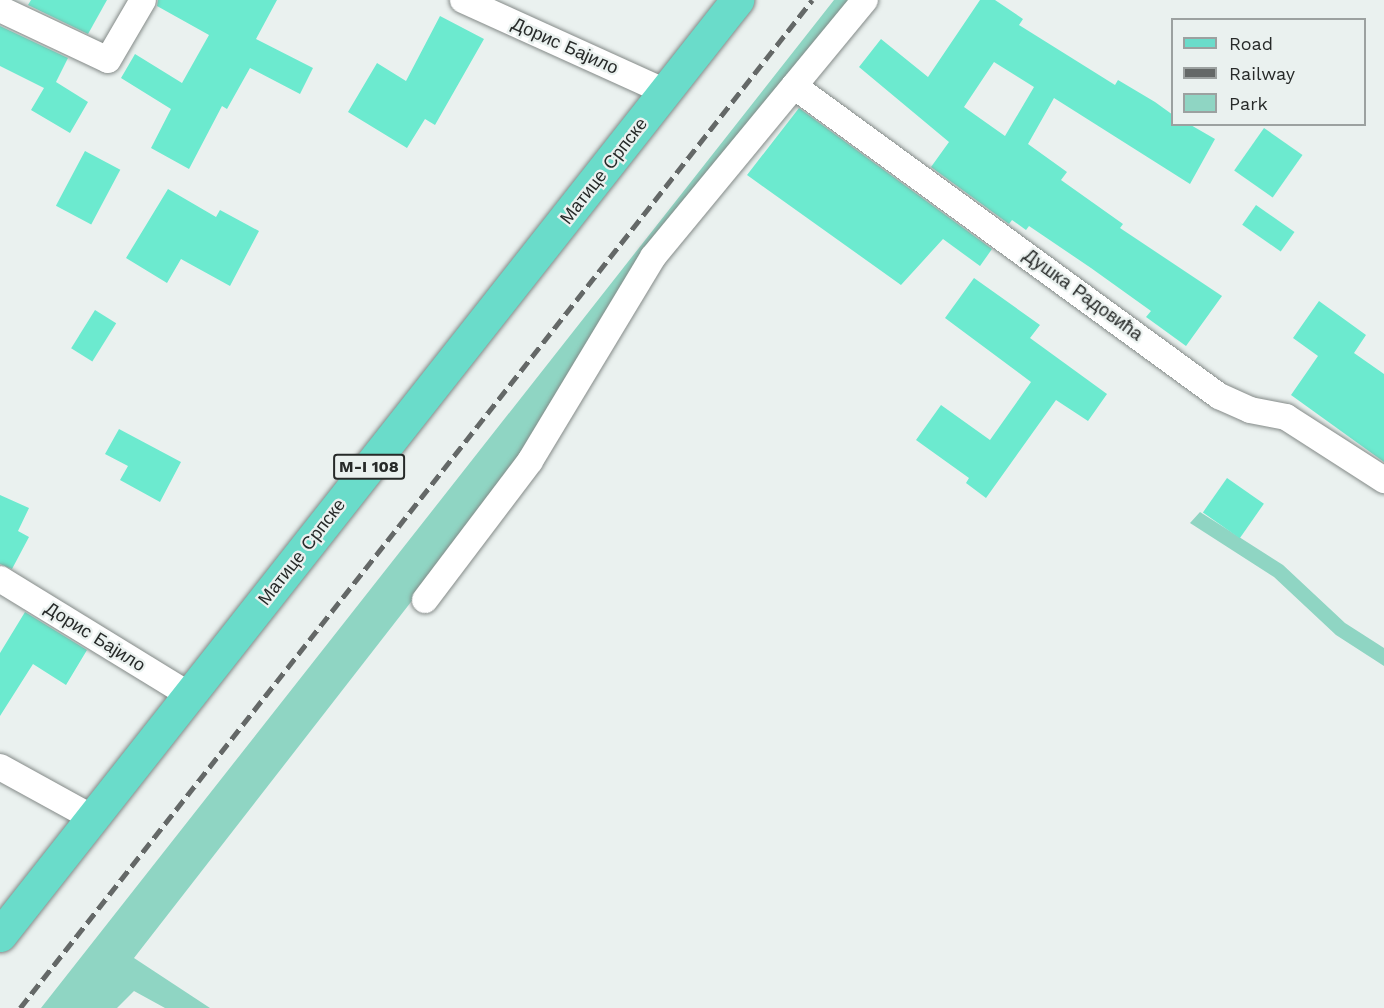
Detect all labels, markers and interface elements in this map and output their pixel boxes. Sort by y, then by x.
street label: Дорис Бајило [508,13,622,79]
legend [1171,18,1366,126]
text: Road [1229,33,1273,54]
text: Railway [1229,63,1295,84]
text: Park [1229,93,1268,114]
street label: Матице Српске [556,113,652,229]
street label: Душка Радовића [1019,245,1147,345]
road number: M-I 108 [333,454,405,480]
street label: Матице Српске [254,494,350,610]
street label: Дорис Бајило [41,598,149,676]

